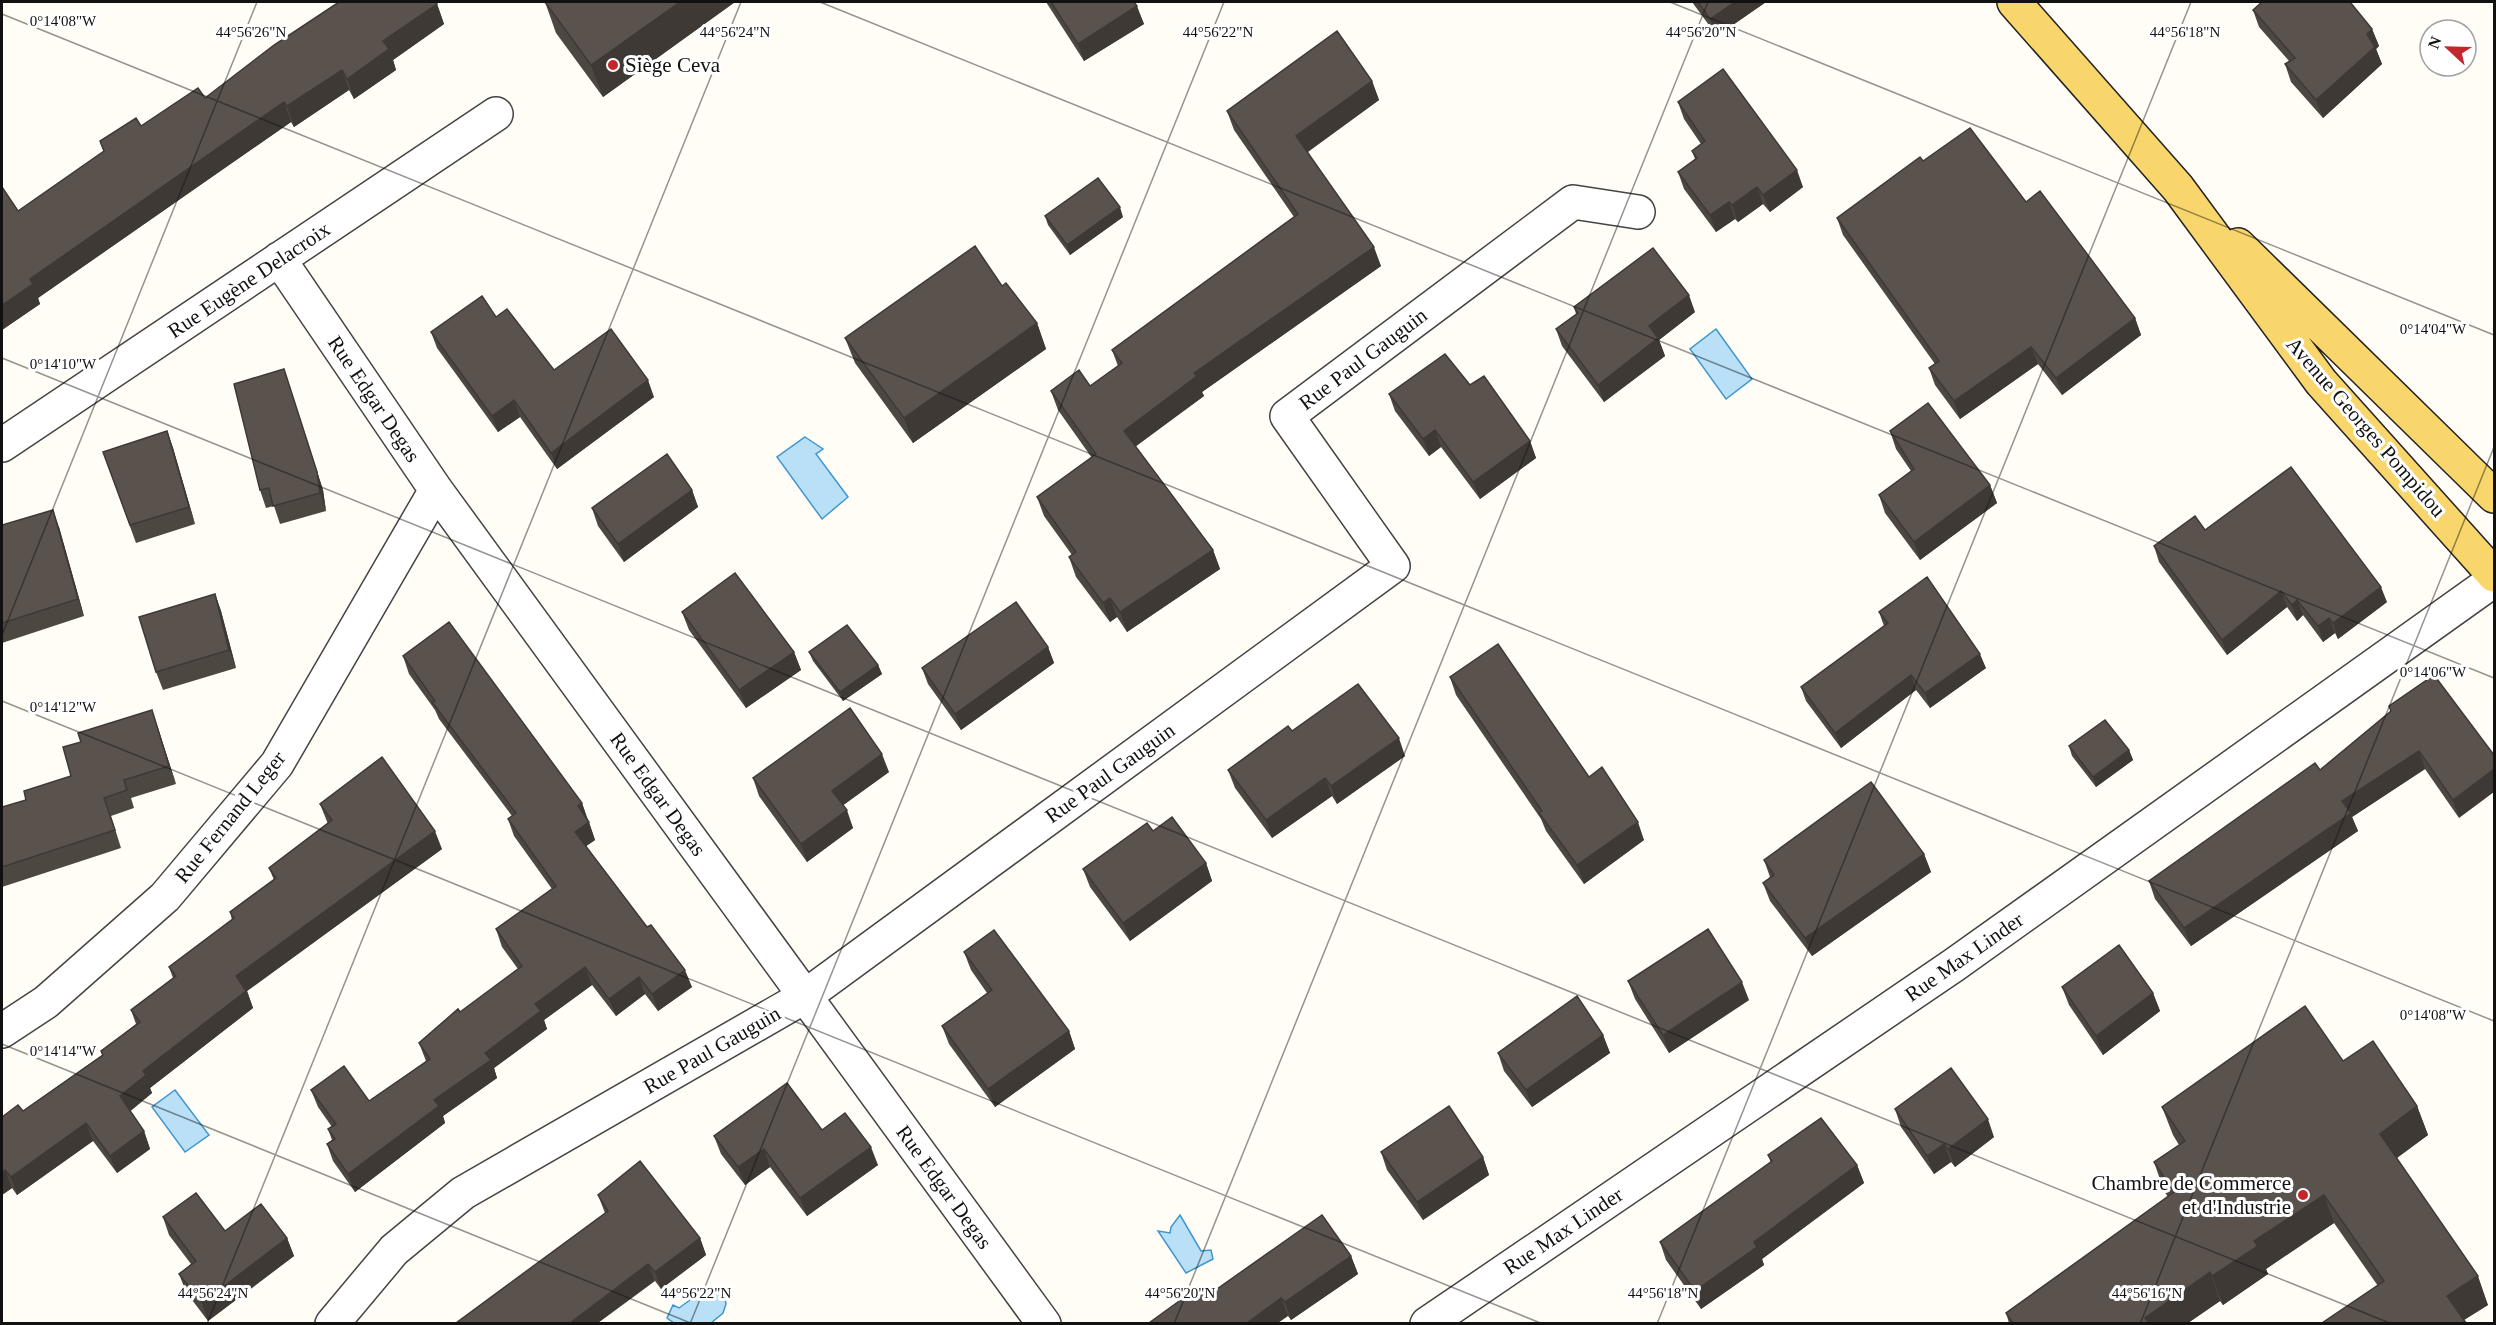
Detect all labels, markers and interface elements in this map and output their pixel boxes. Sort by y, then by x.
text: 0°14'08"W [30,13,97,29]
north arrow [2418,18,2478,78]
text: 44°56'26"N [216,24,286,40]
text: 44°56'24"N [700,24,770,40]
text: 44°56'22"N [1183,24,1253,40]
text: 44°56'20"N [1666,24,1736,40]
text: 44°56'18"N [2150,24,2220,40]
text: N [2425,34,2445,51]
place label: Siège Ceva [625,53,721,77]
marker: Siège Ceva [606,58,620,72]
street label: Rue Eugène Delacroix [163,217,335,343]
street label: Rue Paul Gauguin [1294,303,1432,415]
text: 0°14'04"W [2400,321,2467,337]
street label: Rue Edgar Degas [323,331,425,467]
street label: Avenue Georges Pompidou [2281,332,2451,522]
text: 0°14'10"W [30,356,97,372]
text: 0°14'06"W [2400,664,2467,680]
text: 0°14'12"W [30,699,97,715]
street label: Rue Paul Gauguin [1041,718,1180,828]
street label: Rue Edgar Degas [605,728,711,860]
street label: Rue Fernand Leger [170,746,290,888]
street label: Rue Max Linder [1900,907,2028,1007]
street label: Rue Paul Gauguin [639,1001,785,1099]
text: 0°14'08"W [2400,1007,2467,1023]
text: 0°14'14"W [30,1043,97,1059]
street label: Rue Edgar Degas [891,1121,997,1253]
place label: Chambre de Commerce et d'Industrie [2092,1171,2291,1219]
street label: Rue Max Linder [1499,1182,1627,1280]
marker: Chambre de Commerce et d'Industrie [2296,1188,2310,1202]
text: 44°56'24"N [178,1285,248,1301]
text: 44°56'22"N [661,1285,731,1301]
text: 44°56'20"N [1145,1285,1215,1301]
text: 44°56'18"N [1628,1285,1698,1301]
text: 44°56'16"N [2112,1285,2182,1301]

